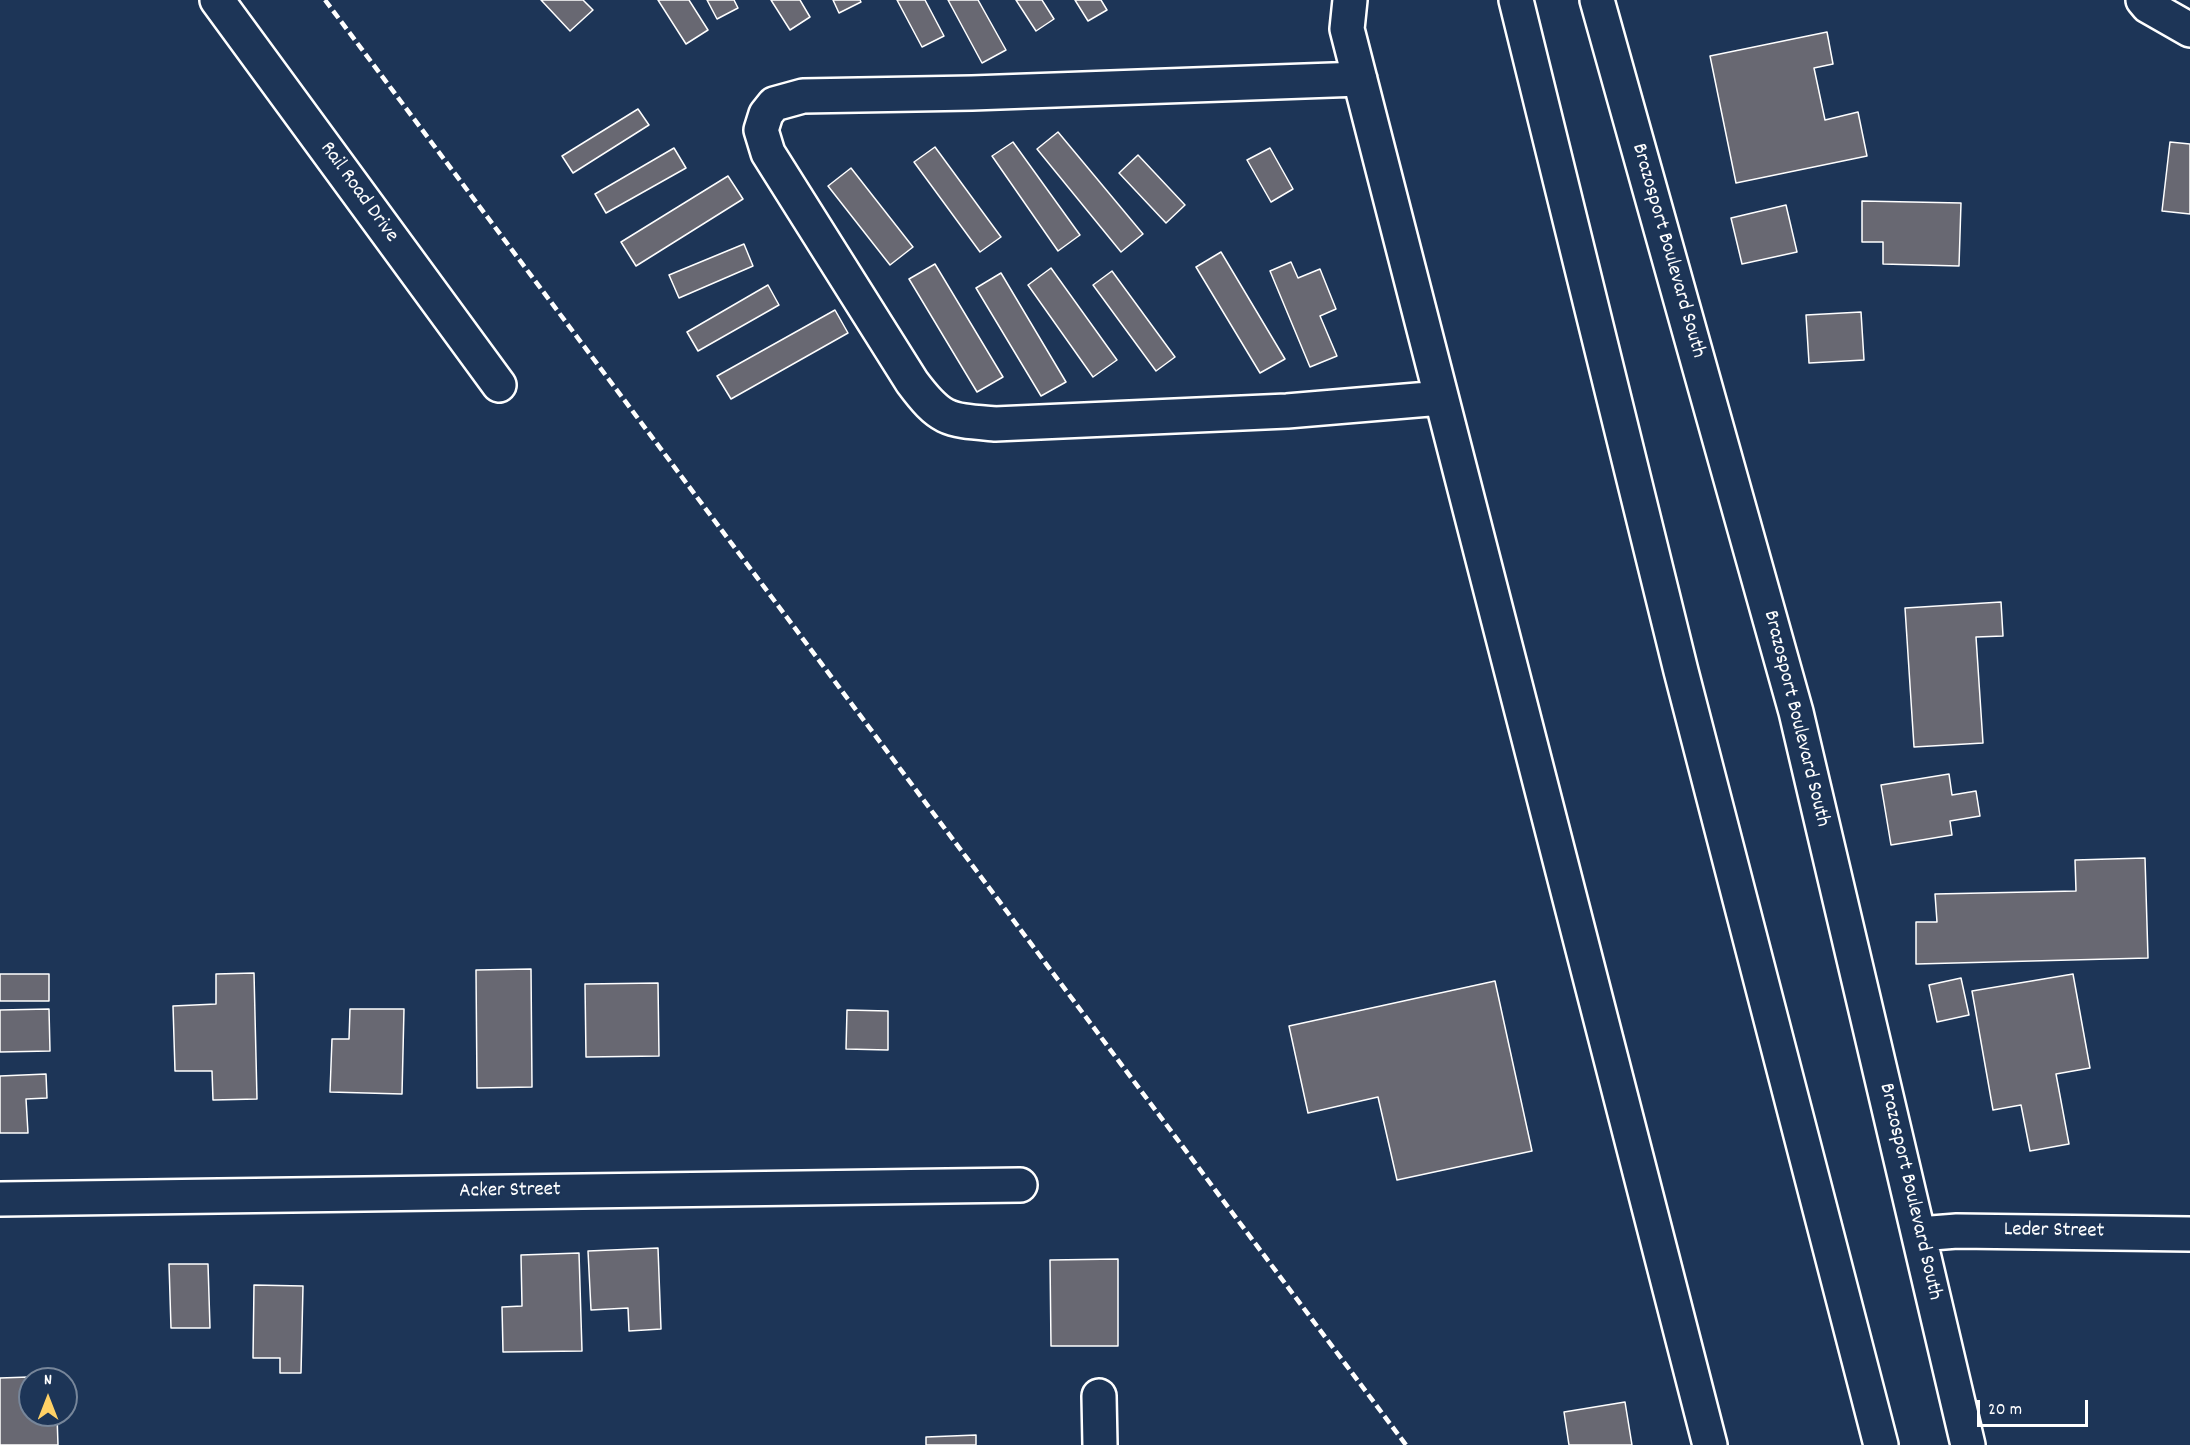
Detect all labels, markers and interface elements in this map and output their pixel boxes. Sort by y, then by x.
street label: Rail Road Drive [313,138,403,248]
street label: Brazosport Boulevard South [1624,141,1710,361]
street label: Brazosport Boulevard South [1756,608,1834,830]
street label: Brazosport Boulevard South [1872,1081,1946,1303]
street label: Acker Street [459,1179,561,1205]
street label: Leder Street [2004,1219,2104,1245]
north arrow [18,1367,78,1427]
text: N [44,1369,52,1392]
scale bar [1980,1388,2091,1426]
text: 20 m [1988,1398,2022,1423]

